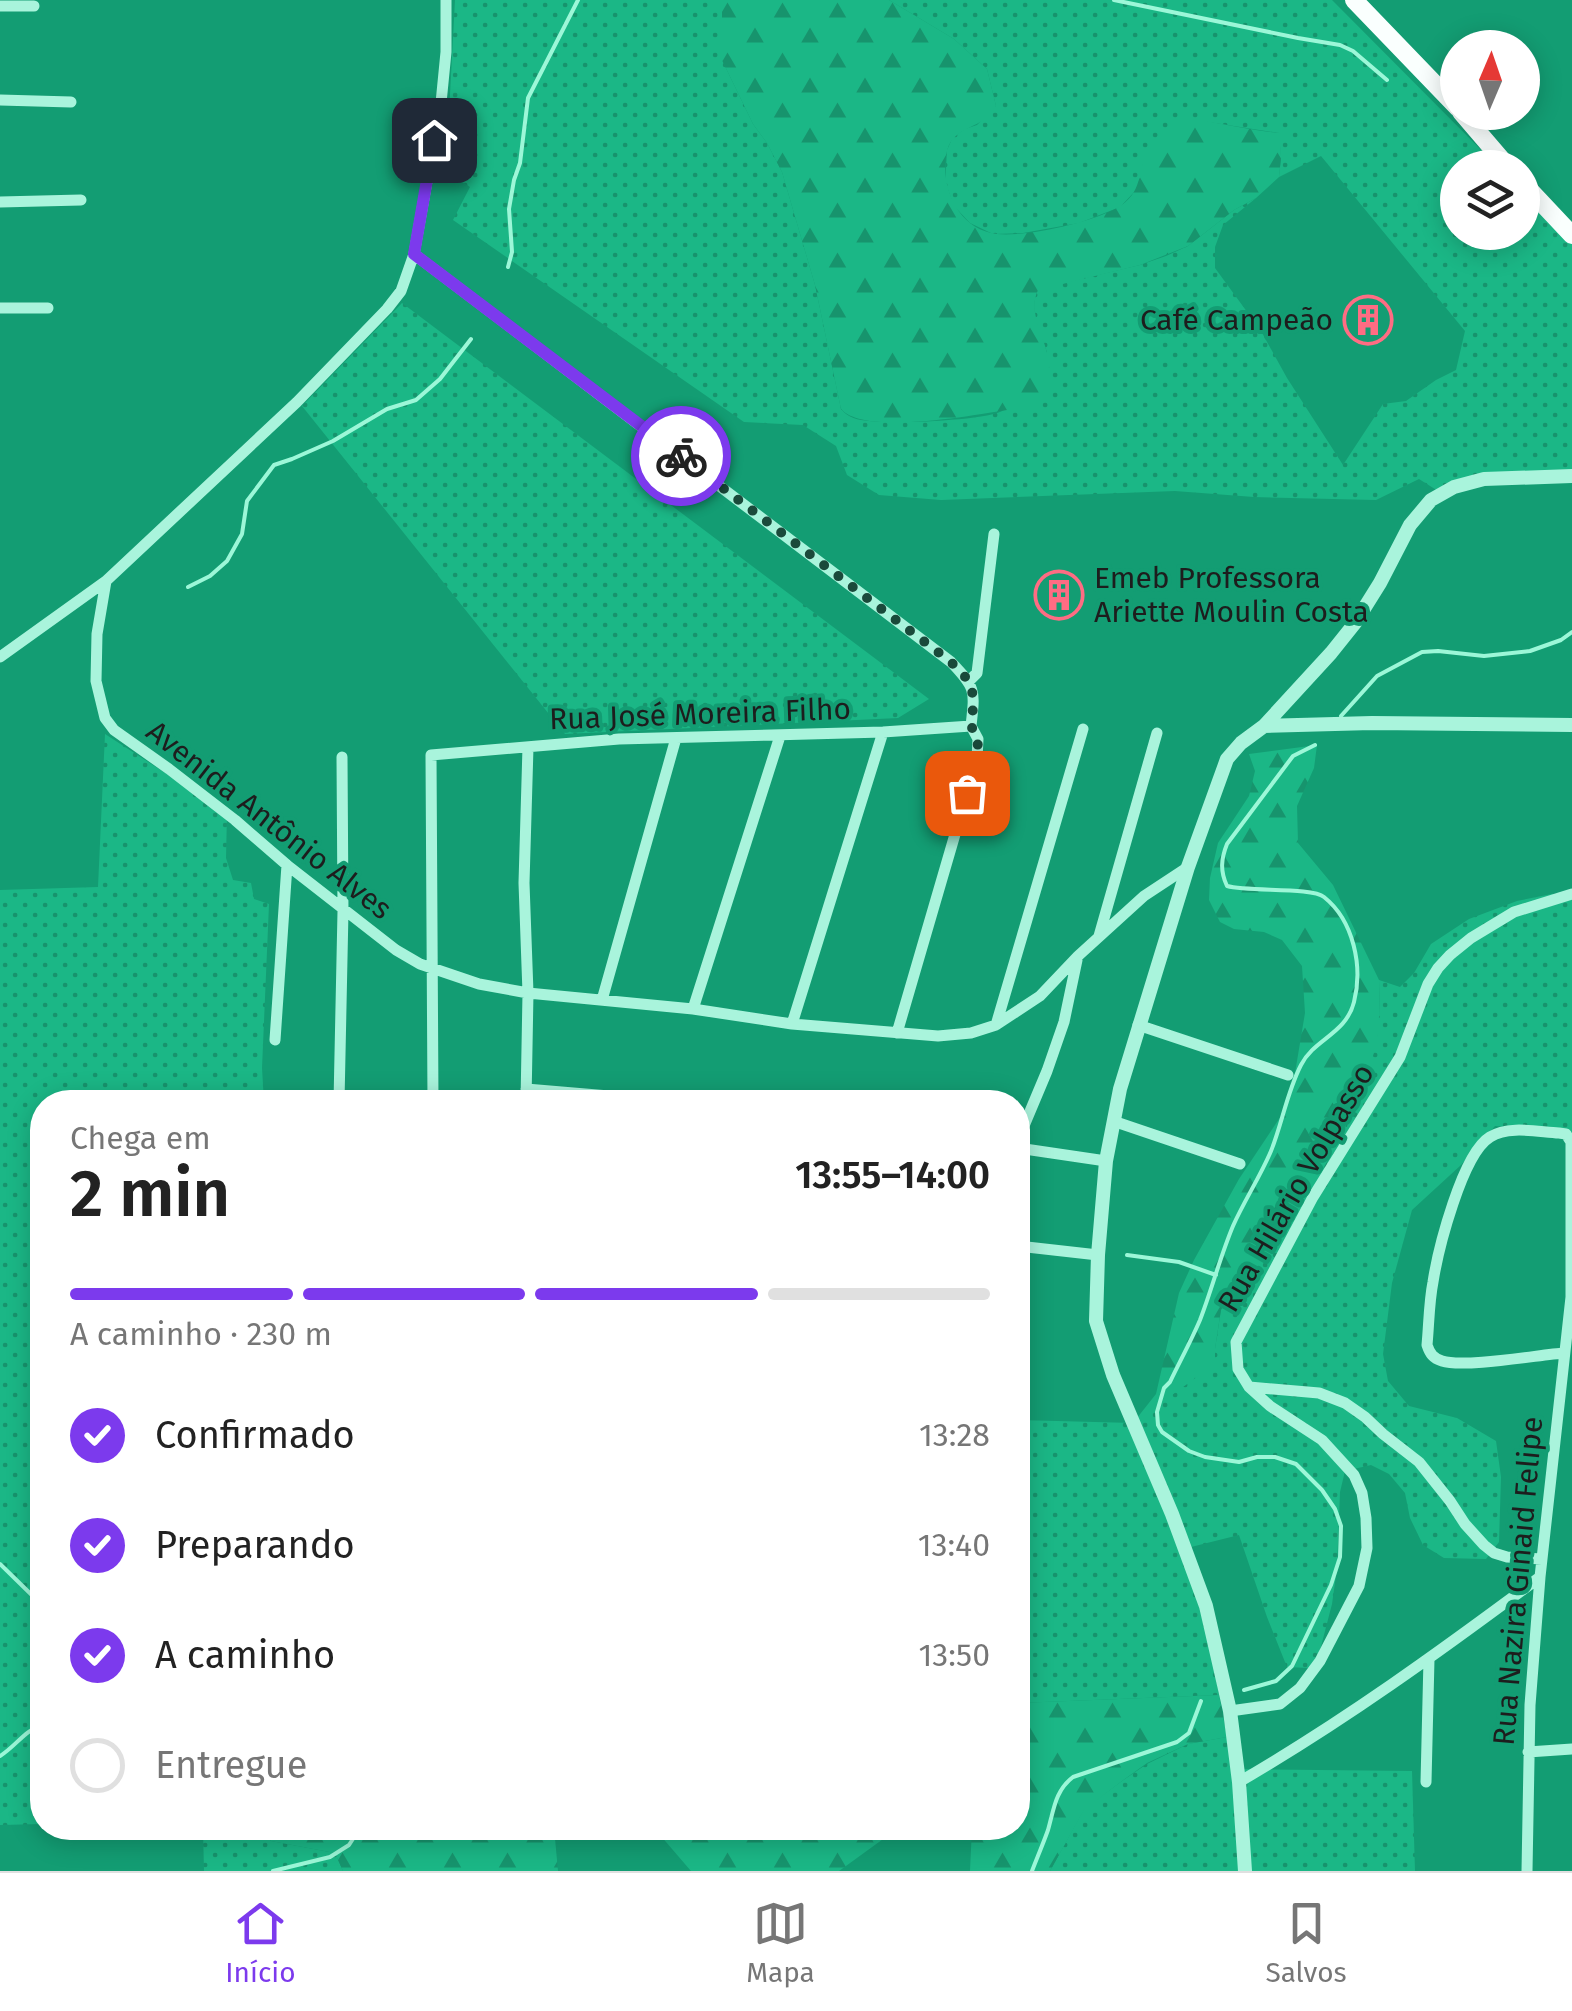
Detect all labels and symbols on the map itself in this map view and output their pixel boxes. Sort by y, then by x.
north arrow [1440,30,1540,130]
pin [392,98,477,183]
building icon: Café Campeão [1342,294,1394,346]
place label: Café Campeão [1140,302,1333,338]
courier [631,406,731,506]
place label: Emeb Professora Ariette Moulin Costa [1094,560,1369,630]
building icon: Emeb Professora Ariette Moulin Costa [1033,569,1085,621]
street label: Rua José Moreira Filho [548,691,852,737]
street label: Avenida Antônio Alves [139,713,399,927]
pin [925,751,1010,836]
street label: Rua Hilário Volpasso [1210,1058,1382,1318]
street label: Rua Nazira Ginaid Felipe [1486,1415,1550,1747]

